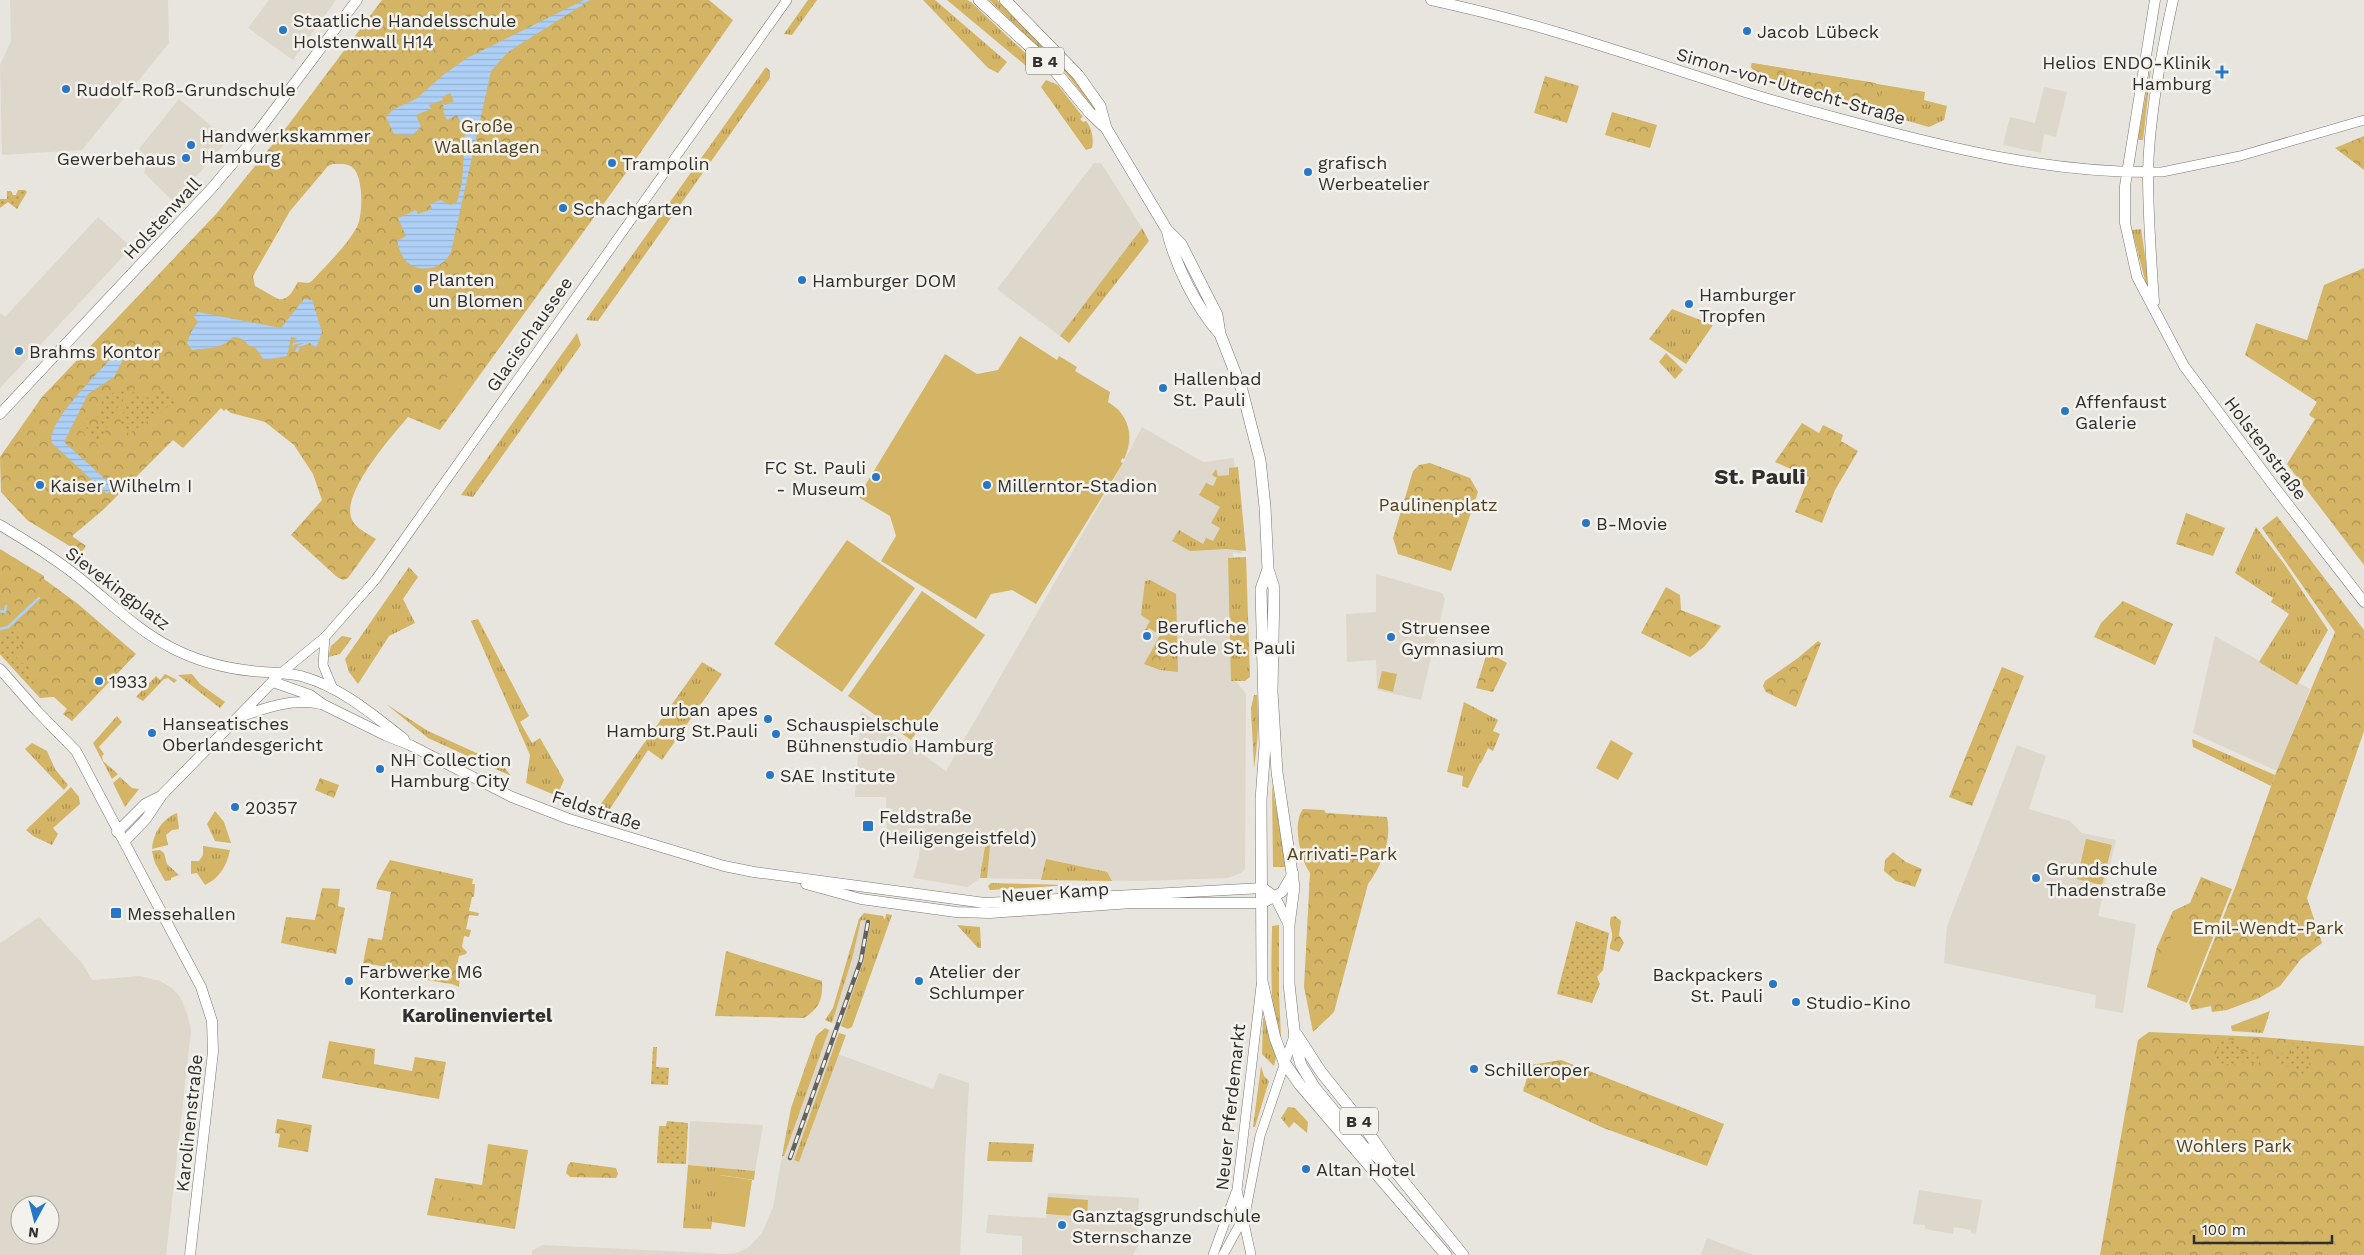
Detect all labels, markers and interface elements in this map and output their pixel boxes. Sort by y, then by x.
place label: Staatliche Handelsschule Holstenwall H14 [293,10,517,52]
place label: Jacob Lübeck [1757,21,1879,42]
marker: Staatliche Handelsschule Holstenwall H14 [277,24,289,36]
marker: Jacob Lübeck [1741,25,1753,37]
street label: Simon-von-Utrecht-Straße [1674,43,1908,129]
road number: B 4 [1026,48,1064,74]
place label: Helios ENDO-Klinik Hamburg [2042,52,2211,94]
marker: Helios ENDO-Klinik Hamburg [2215,65,2229,79]
place label: Rudolf-Roß-Grundschule [76,79,296,100]
marker: Rudolf-Roß-Grundschule [60,83,72,95]
park label: Große Wallanlagen [434,115,540,157]
place label: Handwerkskammer Hamburg [201,125,371,167]
marker: Handwerkskammer Hamburg [185,139,197,151]
place label: Gewerbehaus [57,148,176,169]
marker: Gewerbehaus [180,152,192,164]
place label: grafisch Werbeatelier [1318,152,1430,194]
place label: Trampolin [622,153,710,174]
marker: Trampolin [606,157,618,169]
marker: grafisch Werbeatelier [1302,166,1314,178]
street label: Holstenwall [119,173,205,263]
place label: Schachgarten [573,198,693,219]
marker: Schachgarten [557,202,569,214]
place label: Planten un Blomen [428,269,523,311]
place label: Hamburger DOM [812,270,957,291]
street label: Glacischaussee [482,273,576,395]
marker: Hamburger DOM [796,274,808,286]
marker: Planten un Blomen [412,283,424,295]
place label: Hamburger Tropfen [1699,284,1796,326]
marker: Hamburger Tropfen [1683,298,1695,310]
place label: Brahms Kontor [29,341,161,362]
marker: Brahms Kontor [13,345,25,357]
place label: Hallenbad St. Pauli [1173,368,1262,410]
marker: Hallenbad St. Pauli [1157,382,1169,394]
place label: Affenfaust Galerie [2075,391,2167,433]
street label: Holstenstraße [2220,392,2312,504]
marker: Affenfaust Galerie [2059,405,2071,417]
place label: FC St. Pauli - Museum [764,457,866,499]
district label: St. Pauli [1714,464,1806,489]
marker: FC St. Pauli - Museum [870,471,882,483]
place label: Kaiser Wilhelm I [50,475,192,496]
place label: Millerntor-Stadion [997,475,1157,496]
marker: Kaiser Wilhelm I [34,479,46,491]
marker: Millerntor-Stadion [981,479,993,491]
park label: Paulinenplatz [1378,494,1498,515]
place label: B-Movie [1596,513,1668,534]
marker: B-Movie [1580,517,1592,529]
street label: Sievekingplatz [62,542,174,634]
place label: Berufliche Schule St. Pauli [1157,616,1295,658]
place label: Struensee Gymnasium [1401,617,1504,659]
marker: Berufliche Schule St. Pauli [1141,630,1153,642]
marker: Struensee Gymnasium [1385,631,1397,643]
place label: 1933 [109,671,148,692]
marker: 1933 [93,675,105,687]
place label: urban apes Hamburg St.Pauli [606,699,758,741]
place label: Hanseatisches Oberlandesgericht [162,713,324,755]
marker: urban apes Hamburg St.Pauli [762,713,774,725]
place label: Schauspielschule Bühnenstudio Hamburg [786,714,994,756]
marker: Hanseatisches Oberlandesgericht [146,727,158,739]
marker: Schauspielschule Bühnenstudio Hamburg [770,728,782,740]
place label: NH Collection Hamburg City [390,749,511,791]
marker: NH Collection Hamburg City [374,763,386,775]
place label: SAE Institute [780,765,896,786]
marker: SAE Institute [764,769,776,781]
street label: Feldstraße [550,786,644,834]
place label: 20357 [245,797,297,818]
marker: 20357 [229,801,241,813]
place label: Feldstraße (Heiligengeistfeld) [879,806,1036,848]
marker: Feldstraße (Heiligengeistfeld) [861,819,875,833]
park label: Arrivati-Park [1287,843,1397,864]
place label: Grundschule Thadenstraße [2046,858,2166,900]
marker: Grundschule Thadenstraße [2030,872,2042,884]
street label: Neuer Kamp [1000,878,1110,906]
place label: Messehallen [127,903,236,924]
marker: Messehallen [109,906,123,920]
park label: Emil-Wendt-Park [2192,917,2344,938]
place label: Farbwerke M6 Konterkaro [359,961,483,1003]
place label: Atelier der Schlumper [929,961,1025,1003]
place label: Backpackers St. Pauli [1652,964,1763,1006]
marker: Farbwerke M6 Konterkaro [343,975,355,987]
marker: Atelier der Schlumper [913,975,925,987]
marker: Backpackers St. Pauli [1767,978,1779,990]
place label: Studio-Kino [1806,992,1911,1013]
marker: Studio-Kino [1790,996,1802,1008]
district label: Karolinenviertel [402,1004,553,1027]
street label: Neuer Pferdemarkt [1211,1022,1249,1191]
street label: Karolinenstraße [171,1053,207,1193]
place label: Schilleroper [1484,1059,1590,1080]
marker: Schilleroper [1468,1063,1480,1075]
road number: B 4 [1340,1108,1378,1134]
park label: Wohlers Park [2176,1135,2292,1156]
place label: Altan Hotel [1316,1159,1416,1180]
marker: Altan Hotel [1300,1163,1312,1175]
north arrow [10,1195,60,1245]
place label: Ganztagsgrundschule Sternschanze [1072,1205,1261,1247]
scale bar [2194,1212,2332,1244]
marker: Ganztagsgrundschule Sternschanze [1056,1219,1068,1231]
text: 100 m [2202,1221,2246,1239]
text: N [27,1224,40,1241]

